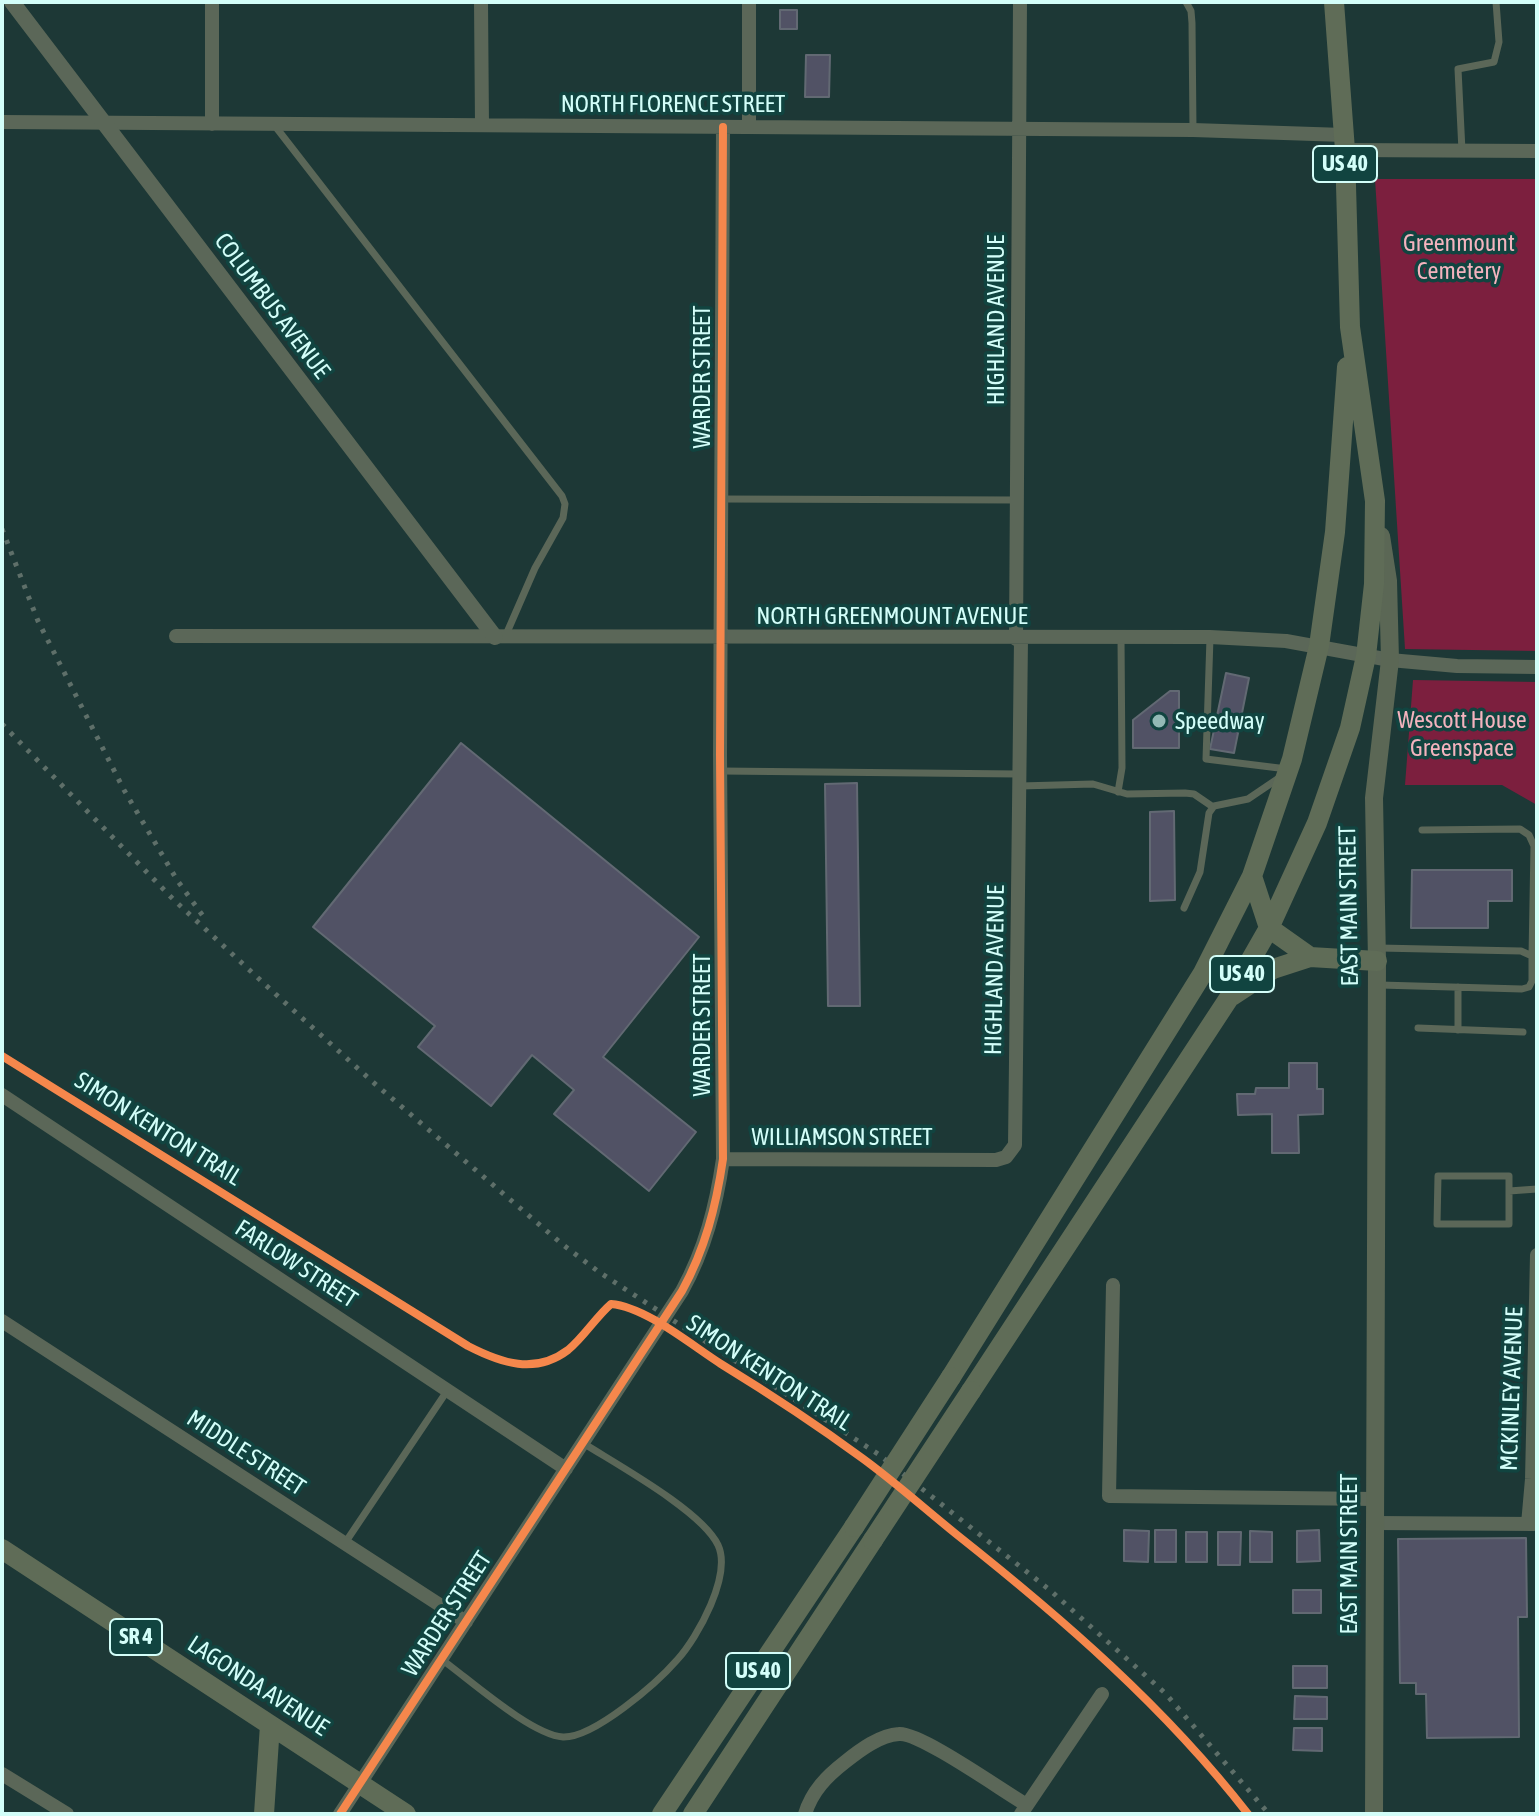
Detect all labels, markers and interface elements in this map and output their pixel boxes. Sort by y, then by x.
street label: NORTH FLORENCE STREET [561,90,785,118]
road number: US 40 [1313,146,1377,182]
street label: COLUMBUS AVENUE [208,228,336,384]
park label: Greenmount Cemetery [1403,229,1515,285]
street label: HIGHLAND AVENUE [982,235,1010,405]
street label: WARDER STREET [688,305,716,449]
street label: NORTH GREENMOUNT AVENUE [756,602,1028,630]
park label: Wescott House Greenspace [1397,706,1527,762]
place label: Speedway [1175,707,1265,735]
marker: Speedway [1150,712,1168,730]
street label: EAST MAIN STREET [1333,825,1365,987]
street label: HIGHLAND AVENUE [979,885,1011,1055]
street label: WARDER STREET [688,953,716,1097]
road number: US 40 [1210,956,1274,992]
street label: SIMON KENTON TRAIL [69,1066,247,1192]
street label: WILLIAMSON STREET [751,1123,933,1151]
street label: FARLOW STREET [230,1214,362,1314]
street label: MCKINLEY AVENUE [1495,1306,1529,1472]
street label: SIMON KENTON TRAIL [681,1309,857,1437]
street label: MIDDLE STREET [181,1404,311,1502]
street label: EAST MAIN STREET [1335,1474,1363,1634]
street label: WARDER STREET [396,1546,498,1682]
road number: SR 4 [110,1619,162,1655]
street label: LAGONDA AVENUE [182,1630,334,1742]
road number: US 40 [726,1653,790,1689]

